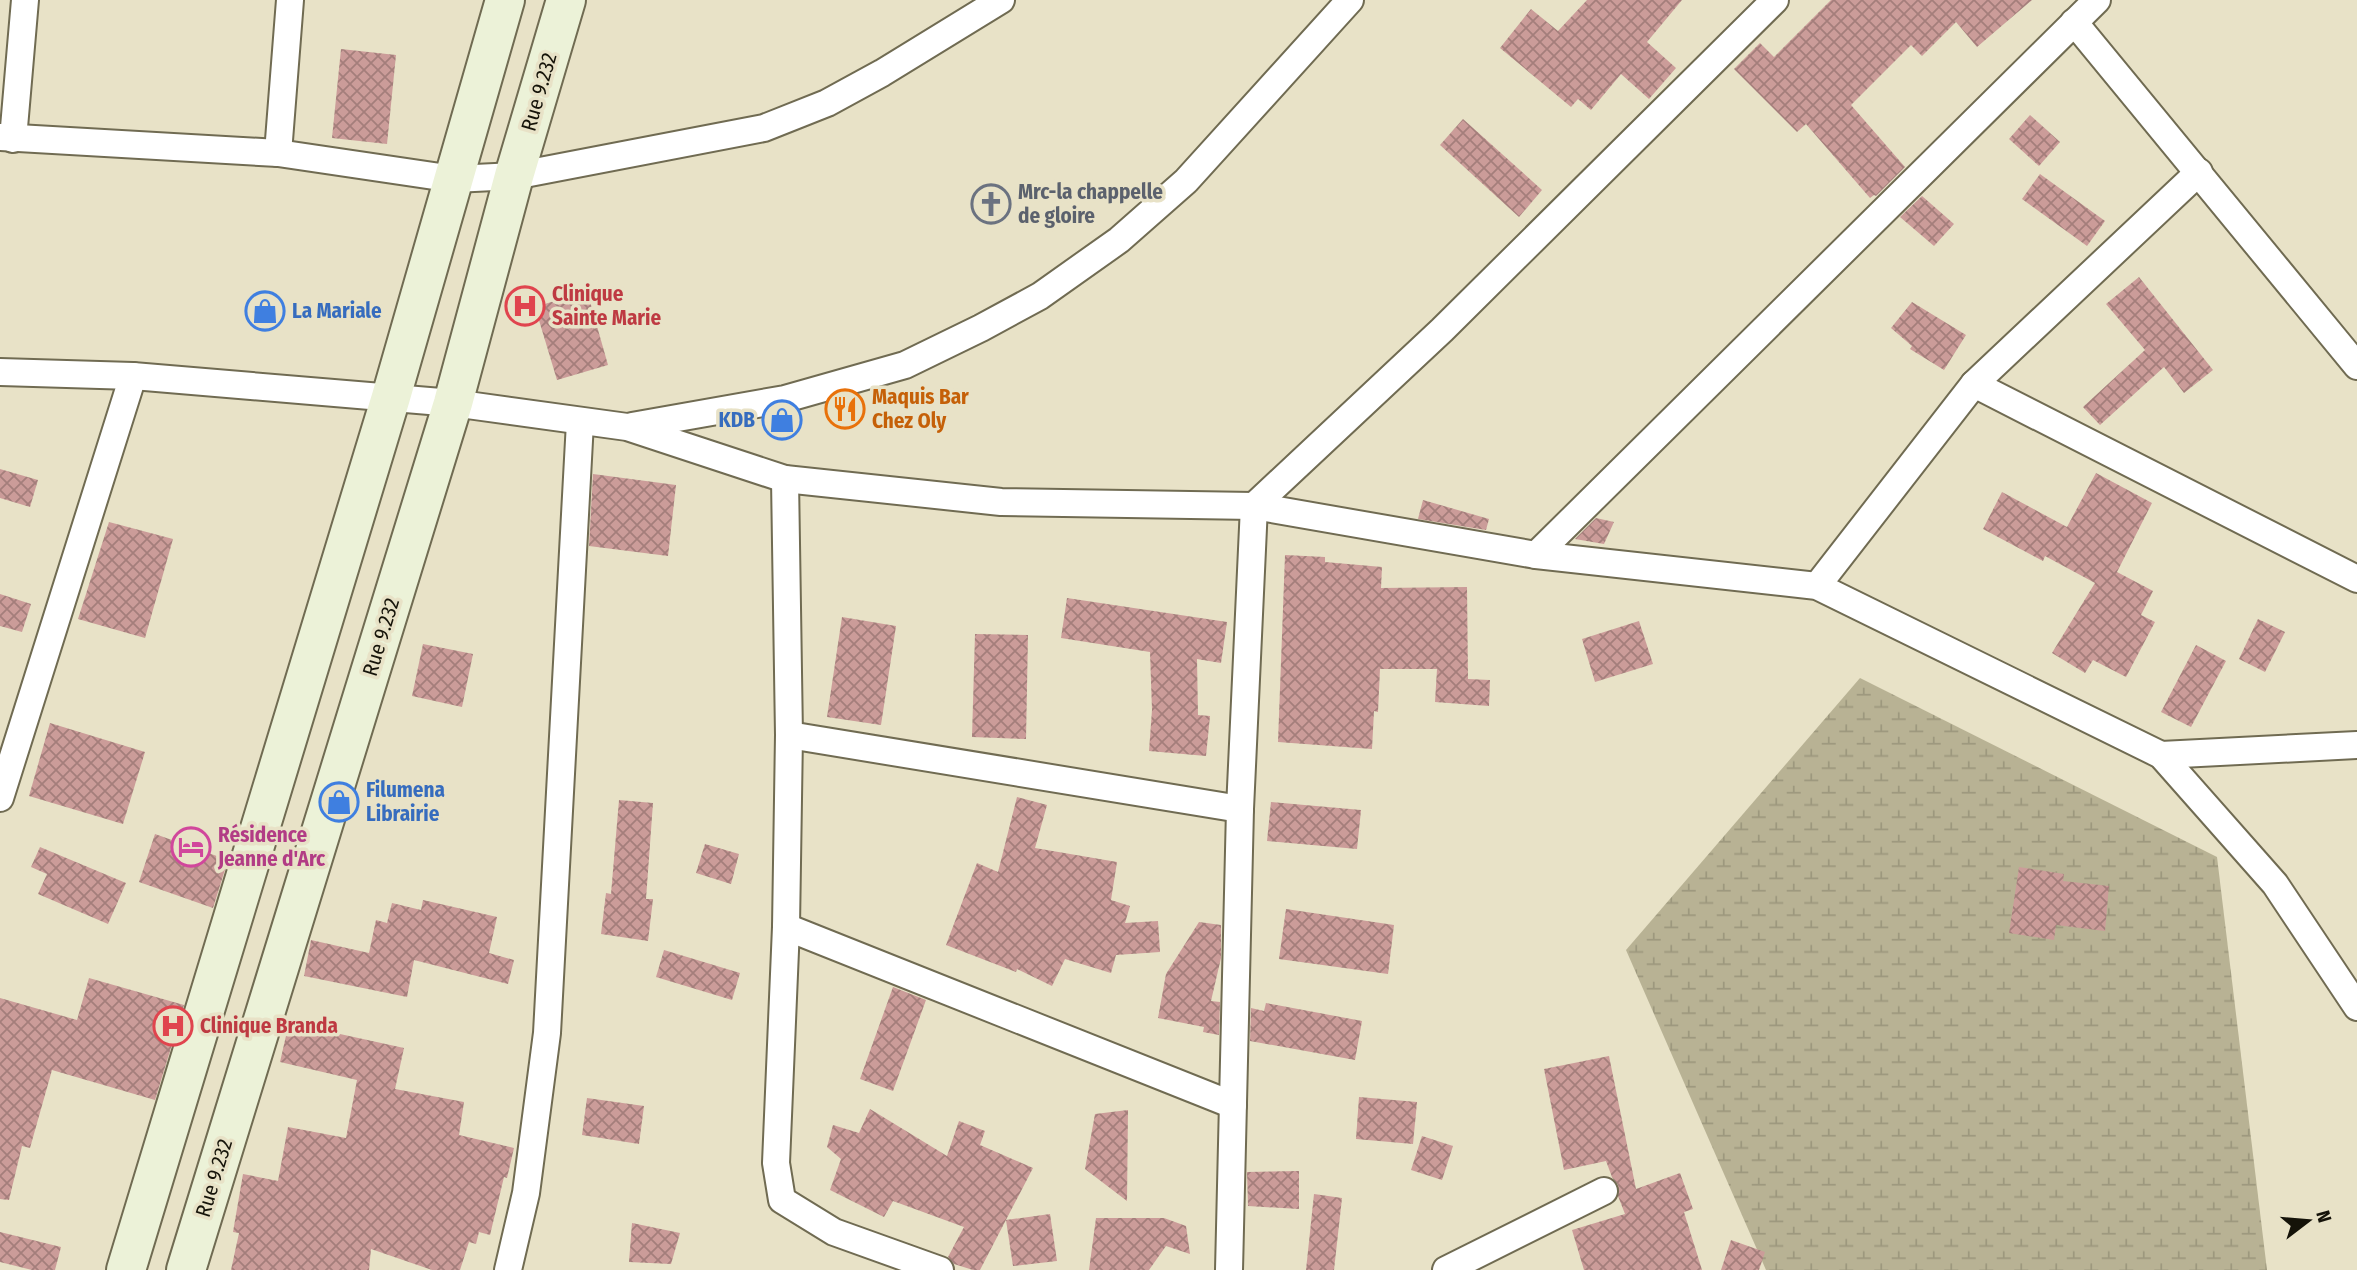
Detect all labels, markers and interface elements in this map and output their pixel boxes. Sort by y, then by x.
street label: Rue 9.232 [515,50,563,134]
place label: Mrc-la chappelle de gloire [1018,179,1163,229]
church icon: Mrc-la chappelle de gloire [970,183,1012,225]
place label: Clinique Sainte Marie [552,281,661,331]
hospital icon: Clinique Sainte Marie [504,285,546,327]
shop icon: La Mariale [244,290,286,332]
place label: La Mariale [292,298,382,324]
place label: Maquis Bar Chez Oly [872,384,969,434]
restaurant icon: Maquis Bar Chez Oly [824,388,866,430]
shop icon: KDB [761,399,803,441]
place label: KDB [719,407,755,433]
street label: Rue 9.232 [357,595,405,679]
place label: Filumena Librairie [366,777,445,827]
shop icon: Filumena Librairie [318,781,360,823]
place label: Résidence Jeanne d'Arc [217,822,326,872]
hotel icon: Résidence Jeanne d'Arc [170,826,212,868]
hospital icon: Clinique Branda [152,1005,194,1047]
place label: Clinique Branda [200,1013,338,1039]
street label: Rue 9.232 [190,1136,238,1220]
north arrow [2273,1186,2343,1256]
text: N [2311,1208,2336,1225]

